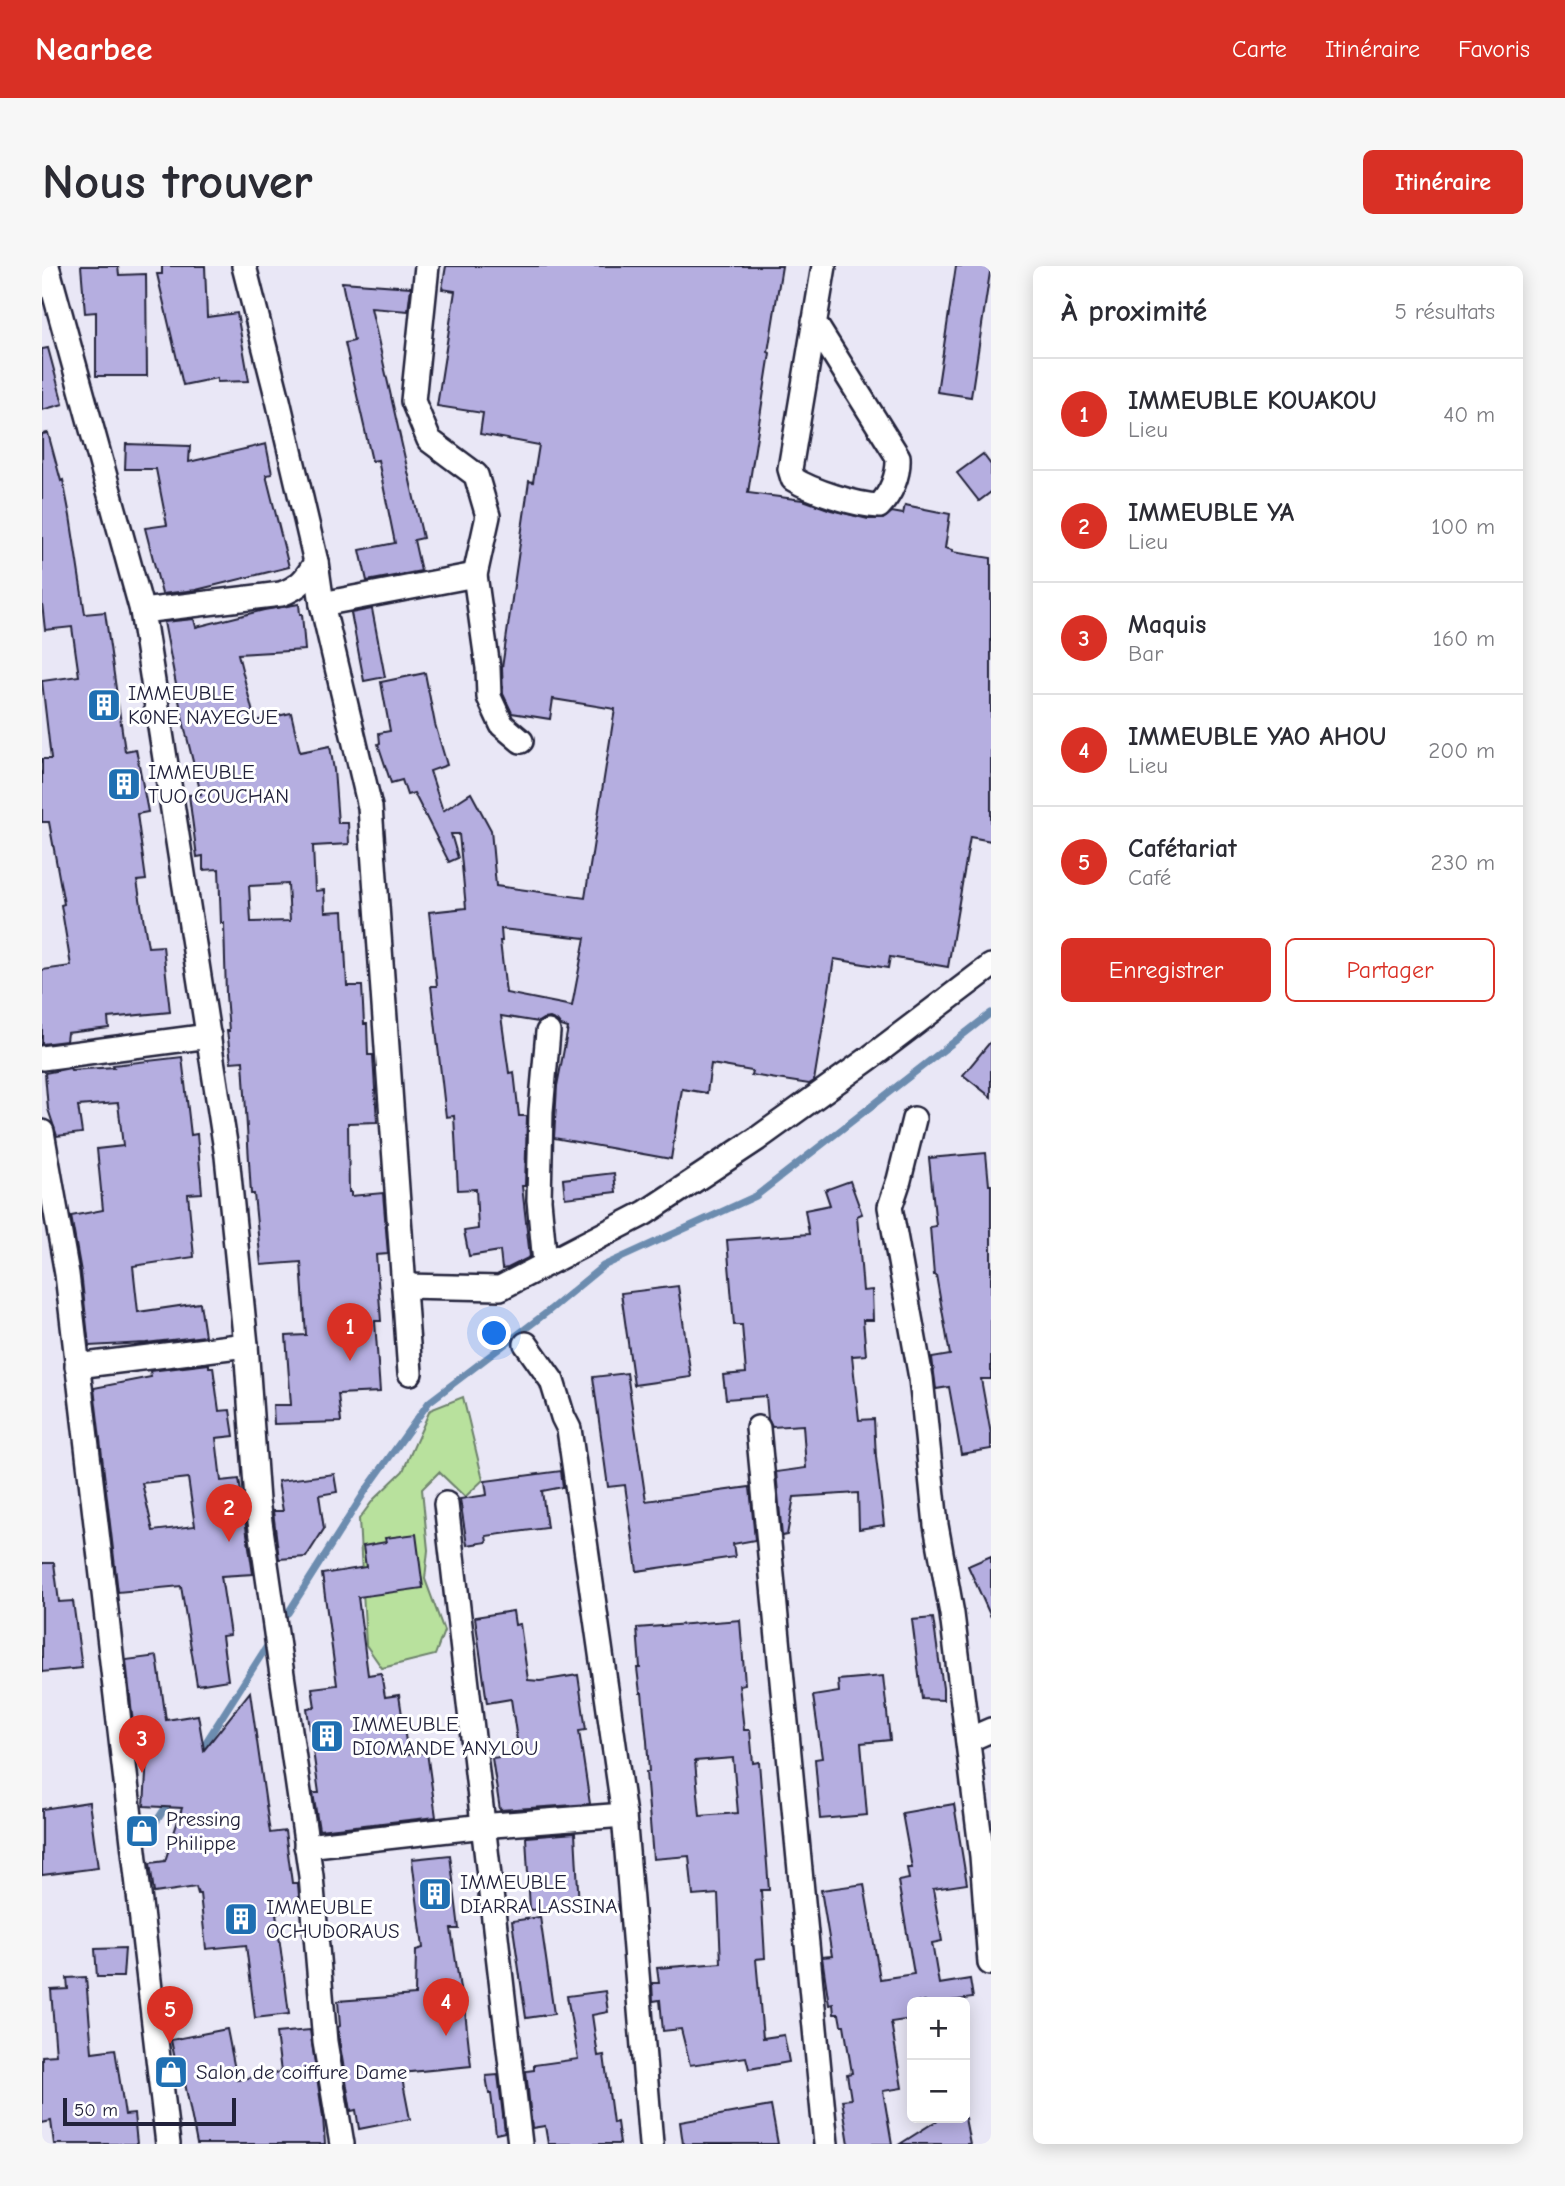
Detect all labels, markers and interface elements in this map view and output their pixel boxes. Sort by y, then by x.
text: Nearbee [35,30,153,68]
text: Carte [1232,35,1287,63]
text: Itinéraire [1325,35,1420,63]
text: Favoris [1458,35,1530,63]
button: Itinéraire [1363,150,1523,214]
text: Nous trouver [42,154,313,210]
text: À proximité [1061,294,1207,329]
text: 5 résultats [1395,298,1495,325]
text: IMMEUBLE KOUAKOU [1128,386,1377,416]
text: 1 [1079,401,1089,428]
text: 40 m [1443,401,1495,428]
text: Lieu [1128,416,1168,443]
text: IMMEUBLE YA [1128,498,1294,528]
text: 2 [1078,513,1090,540]
text: 100 m [1431,513,1495,540]
text: Lieu [1128,528,1168,555]
text: Maquis [1128,610,1206,640]
text: 3 [1078,625,1090,652]
text: 160 m [1433,625,1495,652]
text: Bar [1128,640,1163,667]
place label: IMMEUBLE KONE NAYEGUE [128,681,278,729]
building icon: IMMEUBLE KONE NAYEGUE [85,686,123,724]
text: IMMEUBLE YAO AHOU [1128,722,1386,752]
text: 4 [1079,737,1089,764]
text: 200 m [1428,737,1495,764]
text: Lieu [1128,752,1168,779]
place label: IMMEUBLE TUO COUCHAN [148,760,289,808]
building icon: IMMEUBLE TUO COUCHAN [105,765,143,803]
text: Cafétariat [1128,834,1237,864]
text: 5 [1078,849,1090,876]
text: 230 m [1431,849,1495,876]
text: Café [1128,864,1171,891]
button: Enregistrer [1061,938,1271,1002]
button: Partager [1285,938,1495,1002]
pin: 1 [327,1303,373,1361]
your location [477,1316,511,1350]
pin: 2 [206,1484,252,1542]
place label: IMMEUBLE DIOMANDE ANYLOU [352,1712,539,1760]
pin: 3 [119,1715,165,1773]
building icon: IMMEUBLE DIOMANDE ANYLOU [308,1717,346,1755]
place label: Pressing Philippe [166,1807,241,1855]
shop icon: Pressing Philippe [123,1812,161,1850]
place label: IMMEUBLE DIARRA LASSINA [460,1870,617,1918]
building icon: IMMEUBLE DIARRA LASSINA [416,1875,454,1913]
place label: IMMEUBLE OCHUDORAUS [266,1895,400,1943]
building icon: IMMEUBLE OCHUDORAUS [222,1900,260,1938]
pin: 4 [423,1978,469,2036]
pin: 5 [147,1986,193,2044]
map controls [907,1997,970,2123]
button: + [907,1997,970,2060]
shop icon: Salon de coiffure Dame [152,2053,190,2091]
place label: Salon de coiffure Dame [196,2060,407,2084]
button: − [907,2060,970,2123]
scale bar [63,2095,236,2127]
text: 50 m [74,2099,118,2121]

